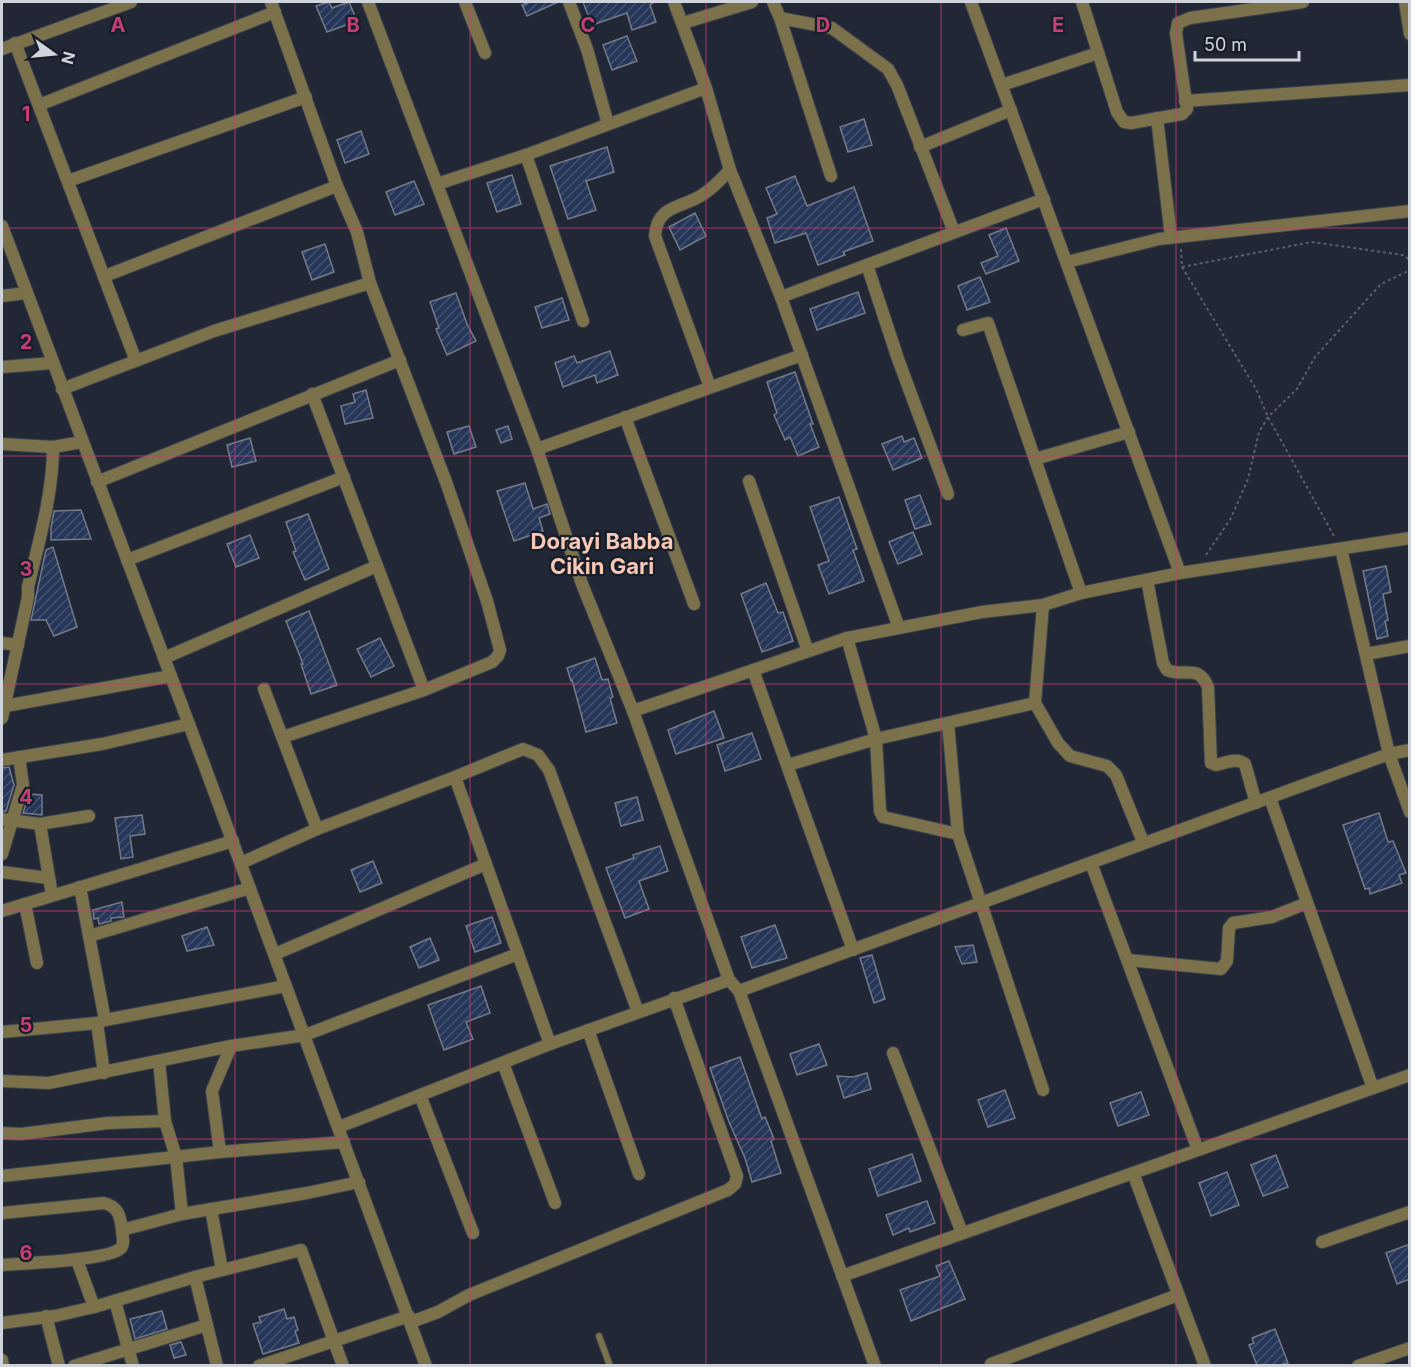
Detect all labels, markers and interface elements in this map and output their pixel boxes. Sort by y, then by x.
text: A [111,13,126,37]
text: B [346,13,360,37]
text: C [581,13,595,37]
text: D [816,13,830,37]
text: E [1052,13,1064,37]
north arrow [24,24,84,84]
scale bar [1195,24,1298,62]
text: 50 m [1204,34,1247,55]
text: N [57,49,80,66]
text: 1 [22,102,30,126]
text: 2 [20,330,32,354]
district label: Dorayi Babba Cikin Gari [531,528,673,579]
text: 3 [20,557,32,581]
text: 4 [19,785,33,809]
text: 5 [20,1013,32,1037]
text: 6 [20,1241,33,1265]

